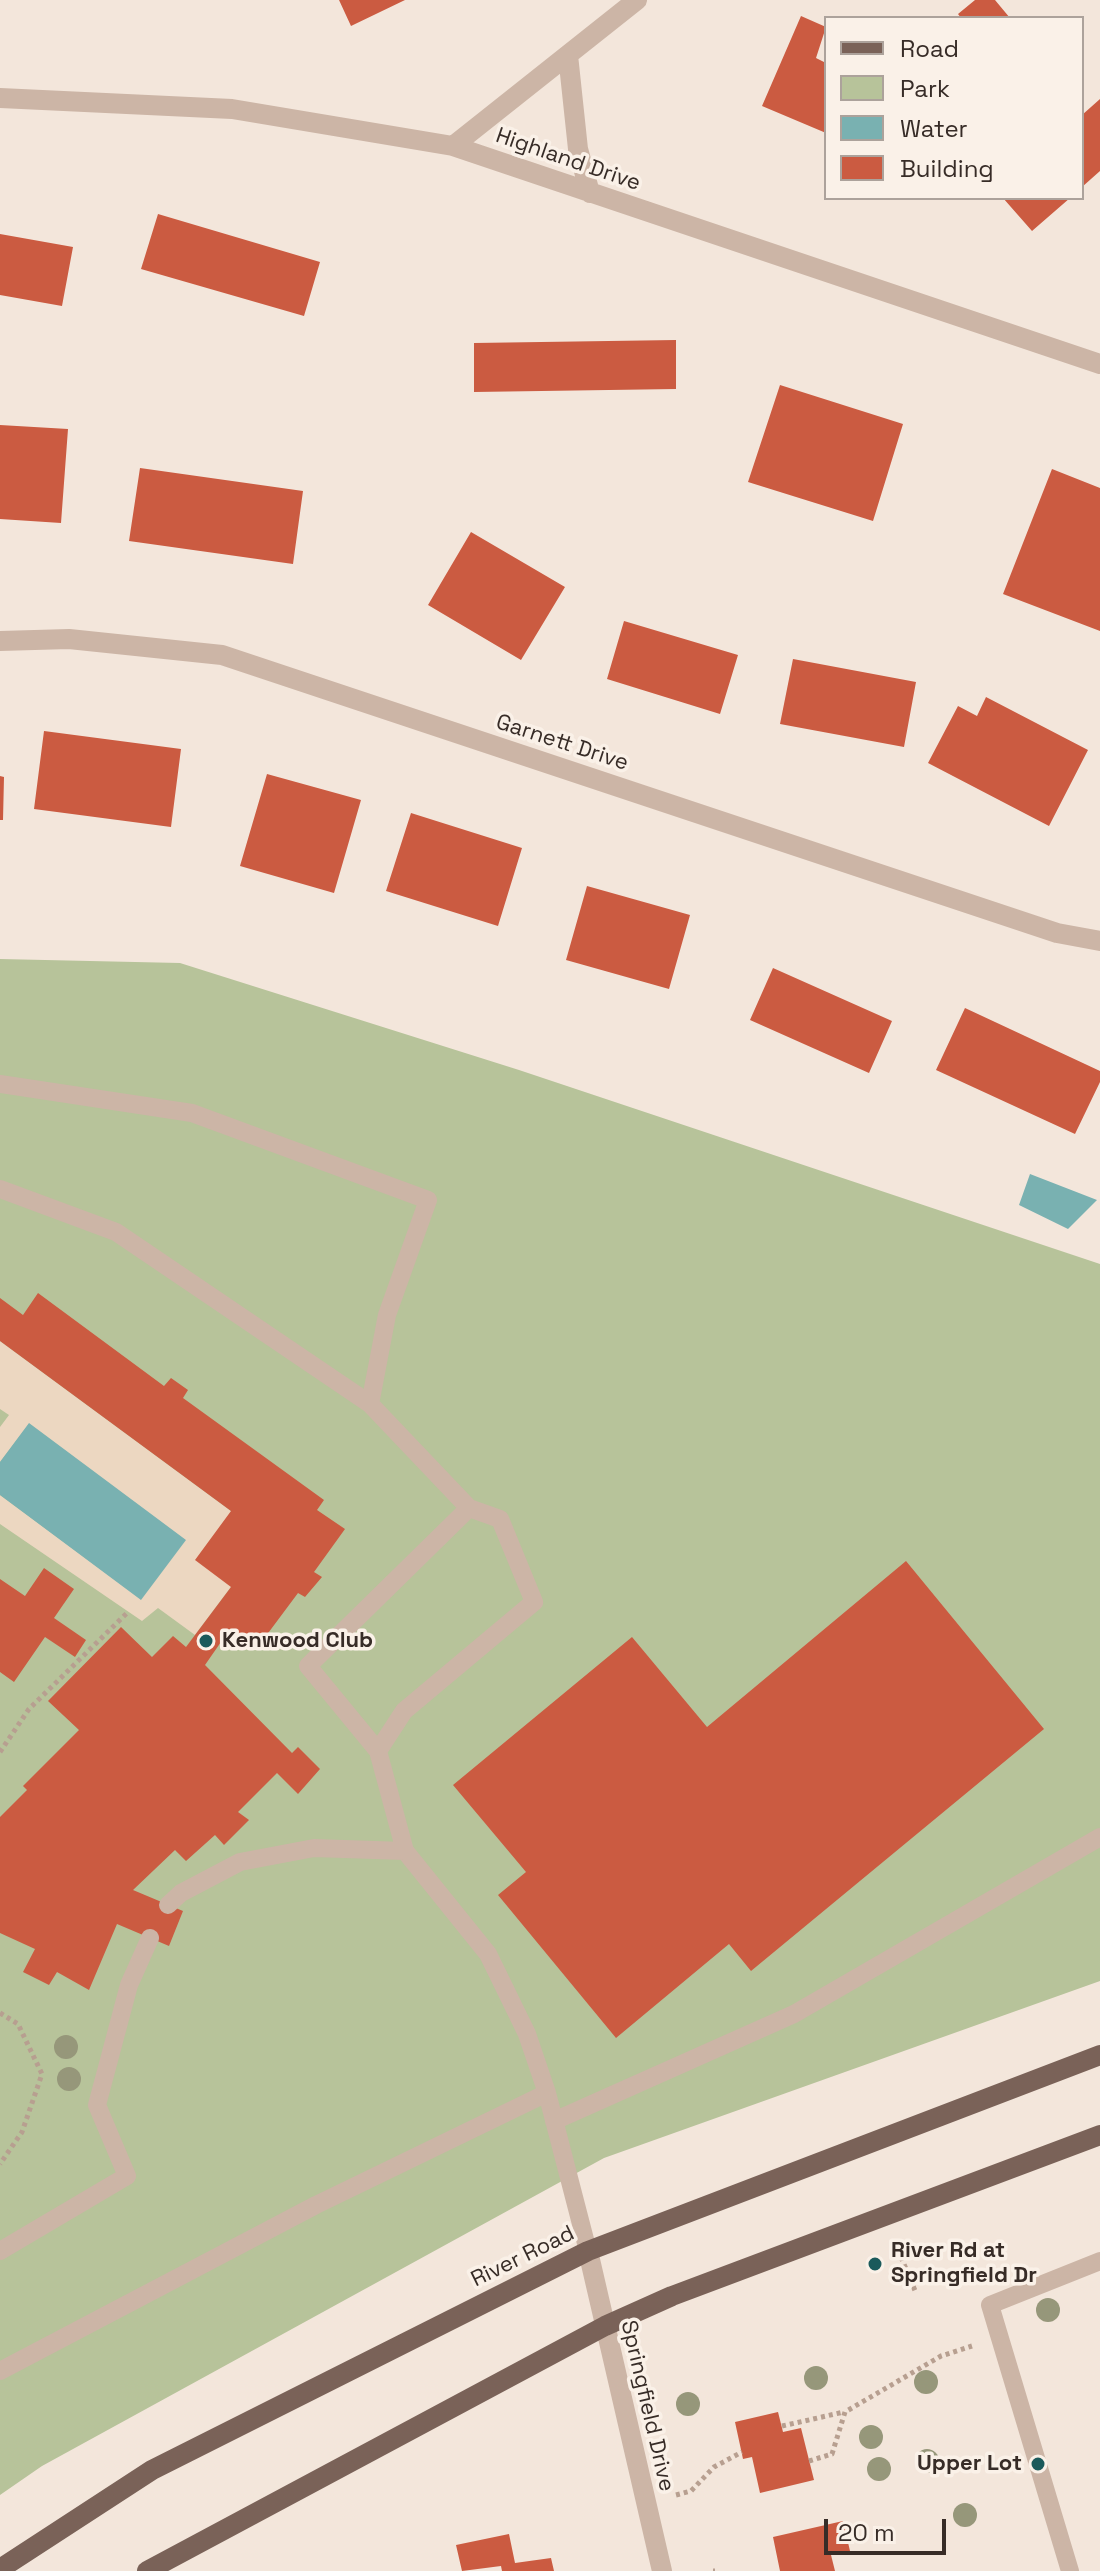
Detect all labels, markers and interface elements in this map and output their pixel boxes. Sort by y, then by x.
legend [824,16,1084,200]
text: Road [900,33,959,64]
text: Park [900,73,950,104]
text: Water [900,113,968,144]
street label: Highland Drive [492,123,644,197]
text: Building [900,153,994,184]
street label: Garnett Drive [493,709,631,777]
place label: Kenwood Club [222,1628,373,1654]
marker: Kenwood Club [197,1632,215,1650]
street label: River Road [467,2221,579,2293]
place label: River Rd at Springfield Dr [891,2238,1037,2290]
marker: River Rd at Springfield Dr [866,2255,884,2273]
street label: Springfield Drive [615,2318,679,2494]
place label: Upper Lot [917,2451,1022,2477]
marker: Upper Lot [1029,2455,1047,2473]
scale bar [828,2503,950,2553]
text: 20 m [838,2517,895,2548]

